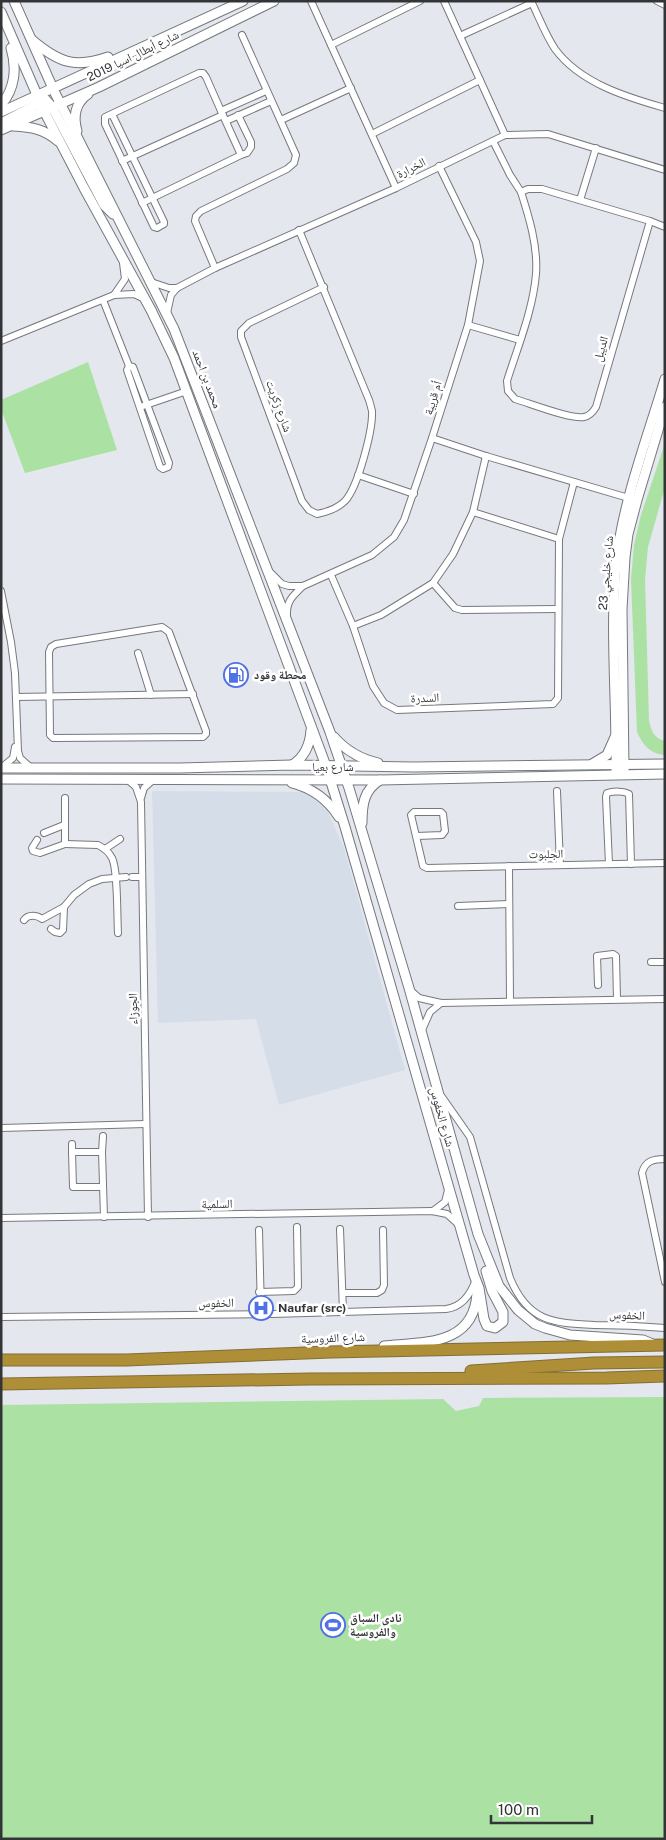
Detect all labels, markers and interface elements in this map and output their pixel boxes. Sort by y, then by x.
street label: شارع أبطال اسيا 2019 [85,28,182,85]
street label: الخرارة [394,155,428,181]
street label: الديبل [591,335,612,363]
street label: محمد بن احمد [189,348,225,410]
street label: شارع زكريت [262,378,295,434]
street label: أم قريبة [421,379,446,417]
street label: شارع خليجي 23 [596,535,619,611]
fuel station icon: محطة وقود [223,662,249,688]
place label: محطة وقود [254,668,307,682]
street label: السدرة [410,691,440,705]
street label: شارع بعيا [312,760,354,775]
street label: الجلبوت [529,847,564,862]
street label: الجوزاء [126,993,140,1025]
street label: شارع الخفوس [426,1085,457,1149]
street label: السلمية [201,1197,233,1211]
hospital icon: Naufar (src) [248,1295,274,1321]
street label: الخفوس [198,1296,234,1310]
place label: Naufar (src) [278,1301,346,1315]
street label: الخفوس [609,1307,645,1323]
street label: شارع الفروسية [301,1330,365,1347]
place label: نادي السباق والفروسية [350,1611,401,1639]
sports icon: نادي السباق والفروسية [320,1612,346,1638]
scale bar [491,1792,592,1824]
text: 100 m [498,1801,539,1818]

